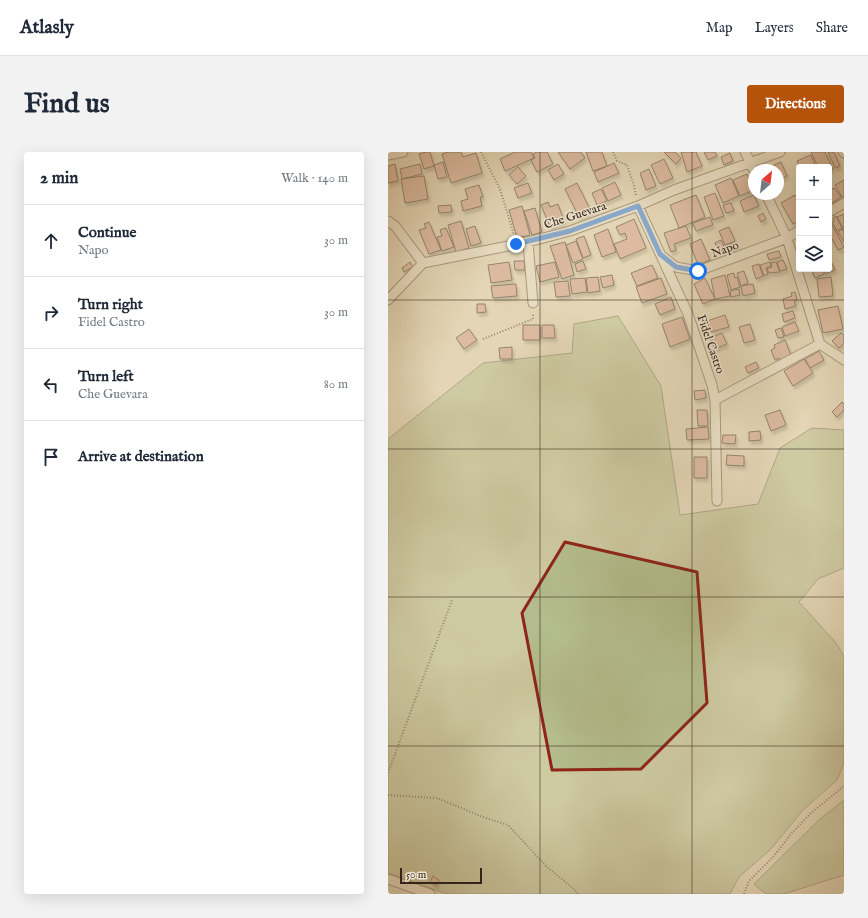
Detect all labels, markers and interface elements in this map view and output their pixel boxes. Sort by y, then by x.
text: Atlasly [20,16,74,40]
text: Map [706,19,733,37]
text: Layers [755,19,794,37]
text: Share [816,19,848,37]
button: Directions [747,85,844,123]
text: Find us [24,87,110,122]
north arrow [748,164,784,200]
map controls [796,164,832,272]
button: + [796,164,832,200]
text: 2 min [40,168,78,189]
text: Walk · 140 m [281,170,348,187]
street label: Che Guevara [542,198,609,233]
button: − [796,200,832,236]
text: Continue [78,223,136,242]
icon: ahead [40,230,62,252]
text: 30 m [324,232,348,249]
route end [507,235,525,253]
button: layers [796,236,832,272]
street label: Napo [709,237,742,262]
text: Napo [78,242,109,259]
route start [689,262,707,280]
text: Turn right [78,295,143,314]
icon: right [40,302,62,324]
text: 30 m [324,304,348,321]
street label: Fidel Castro [693,313,728,376]
text: Fidel Castro [78,314,145,331]
text: Turn left [78,367,134,386]
icon: left [40,374,62,396]
text: 80 m [324,376,348,393]
text: Che Guevara [78,386,148,403]
icon: arrive [40,446,62,468]
text: Arrive at destination [78,447,204,466]
scale bar [400,866,482,885]
text: 50 m [406,868,426,882]

